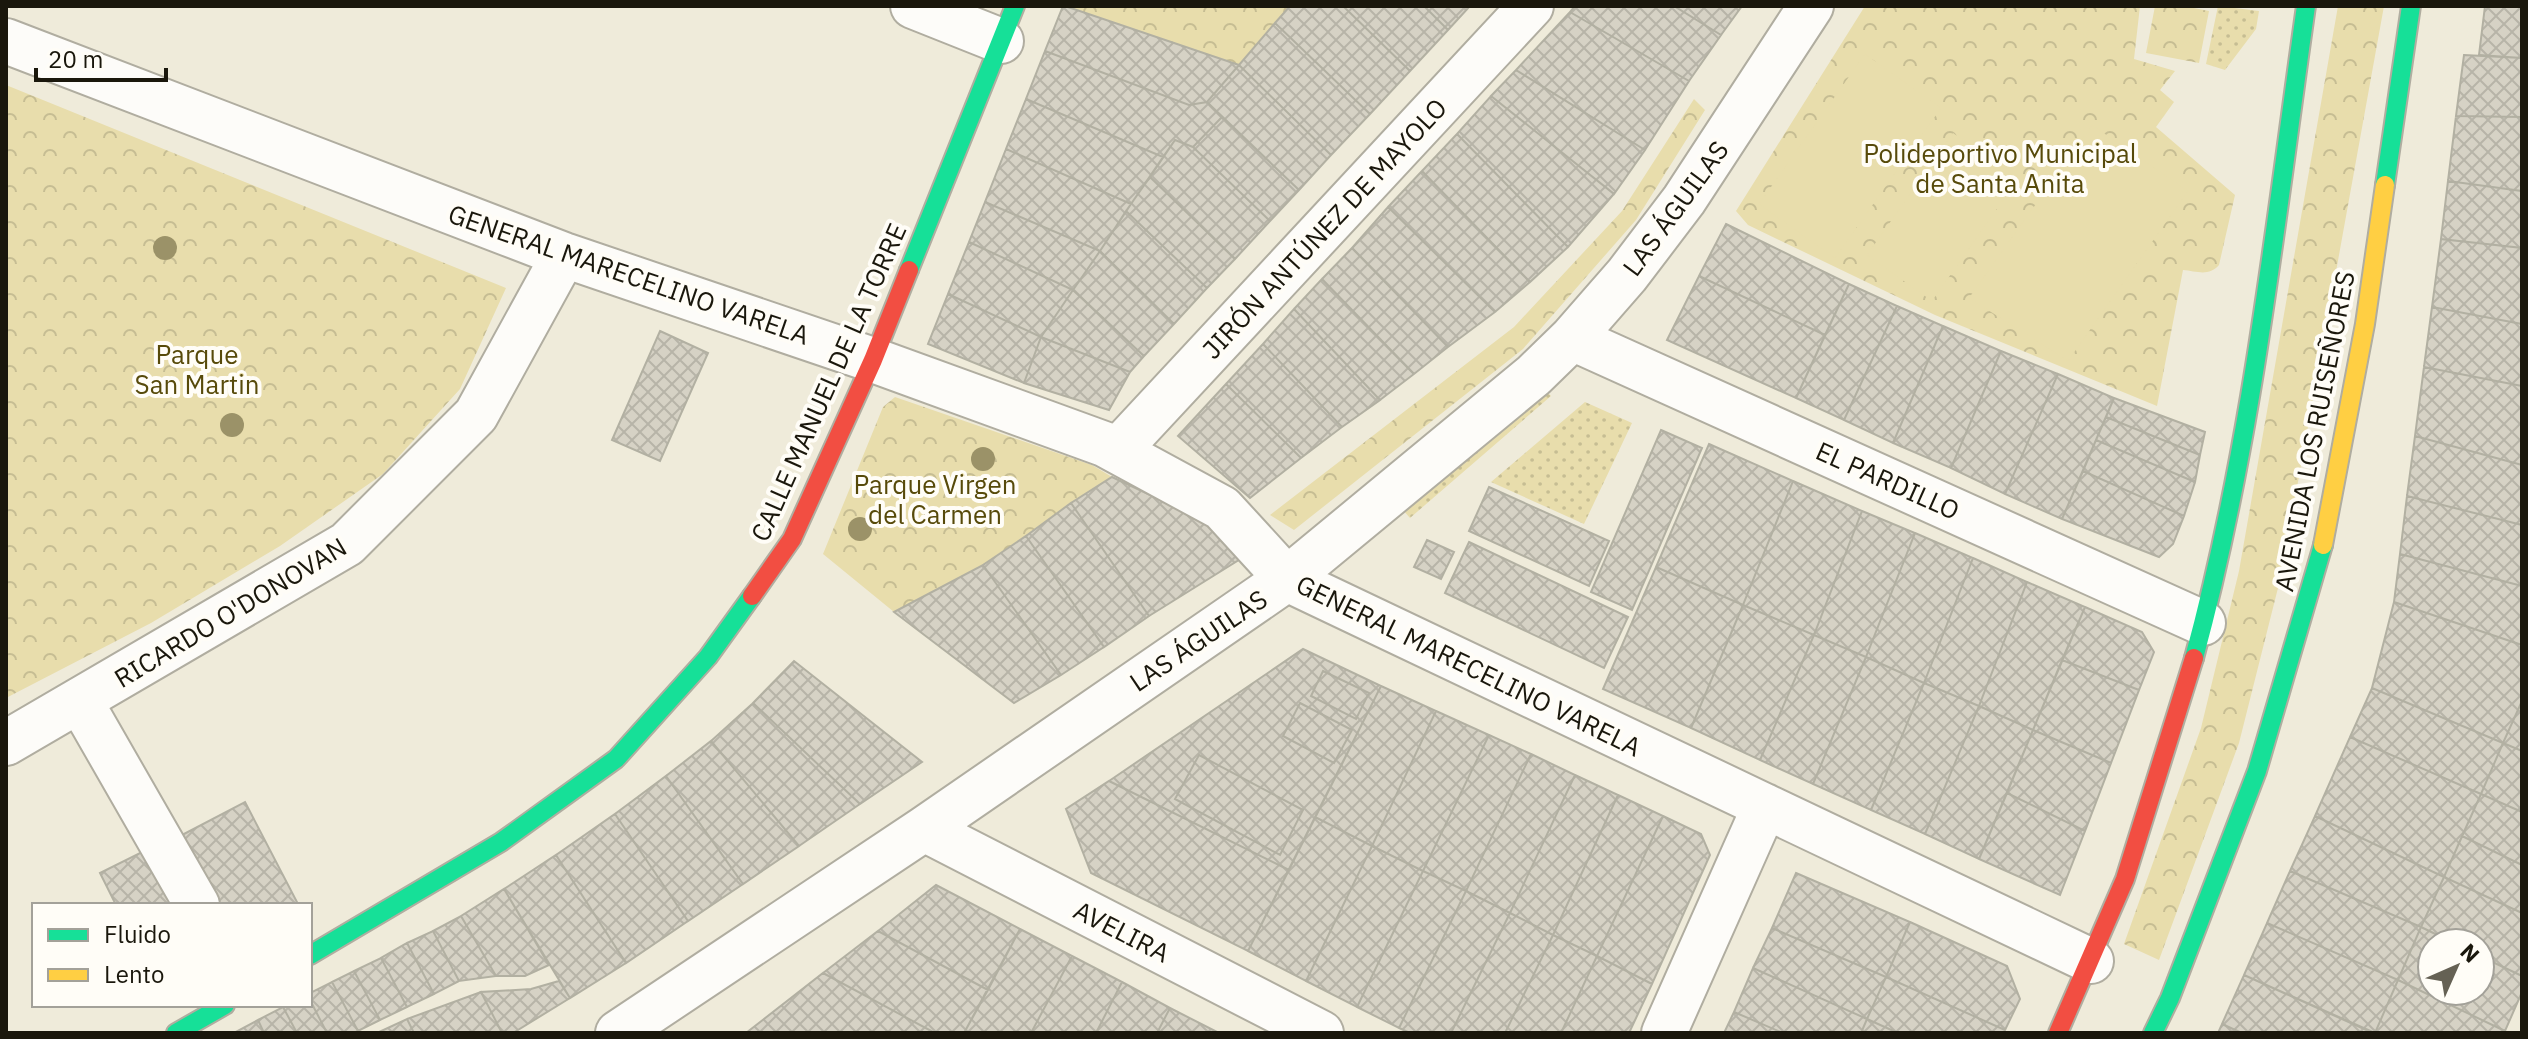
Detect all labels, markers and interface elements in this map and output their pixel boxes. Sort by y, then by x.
scale bar [36,32,166,82]
text: 20 m [48,43,103,75]
street label: JIRÓN ANTÚNEZ DE MAYOLO [1194,91,1454,365]
street label: LAS ÁGUILAS [1614,134,1736,282]
park label: Polideportivo Municipal de Santa Anita [1863,136,2137,200]
street label: GENERAL MARECELINO VARELA [444,196,814,352]
street label: CALLE MANUEL DE LA TORRE [742,218,914,546]
street label: AVENIDA LOS RUISEÑORES [2266,268,2362,594]
park label: Parque San Martin [135,337,259,401]
street label: EL PARDILLO [1811,433,1965,527]
park label: Parque Virgen del Carmen [854,467,1016,531]
street label: RICARDO O'DONOVAN [108,529,352,695]
street label: GENERAL MARECELINO VARELA [1291,566,1647,764]
street label: LAS ÁGUILAS [1123,581,1273,699]
street label: AVELIRA [1068,892,1176,970]
legend [32,903,312,1007]
text: Fluido [104,918,171,950]
north arrow [2416,927,2496,1007]
text: N [2455,937,2486,968]
text: Lento [104,958,164,990]

